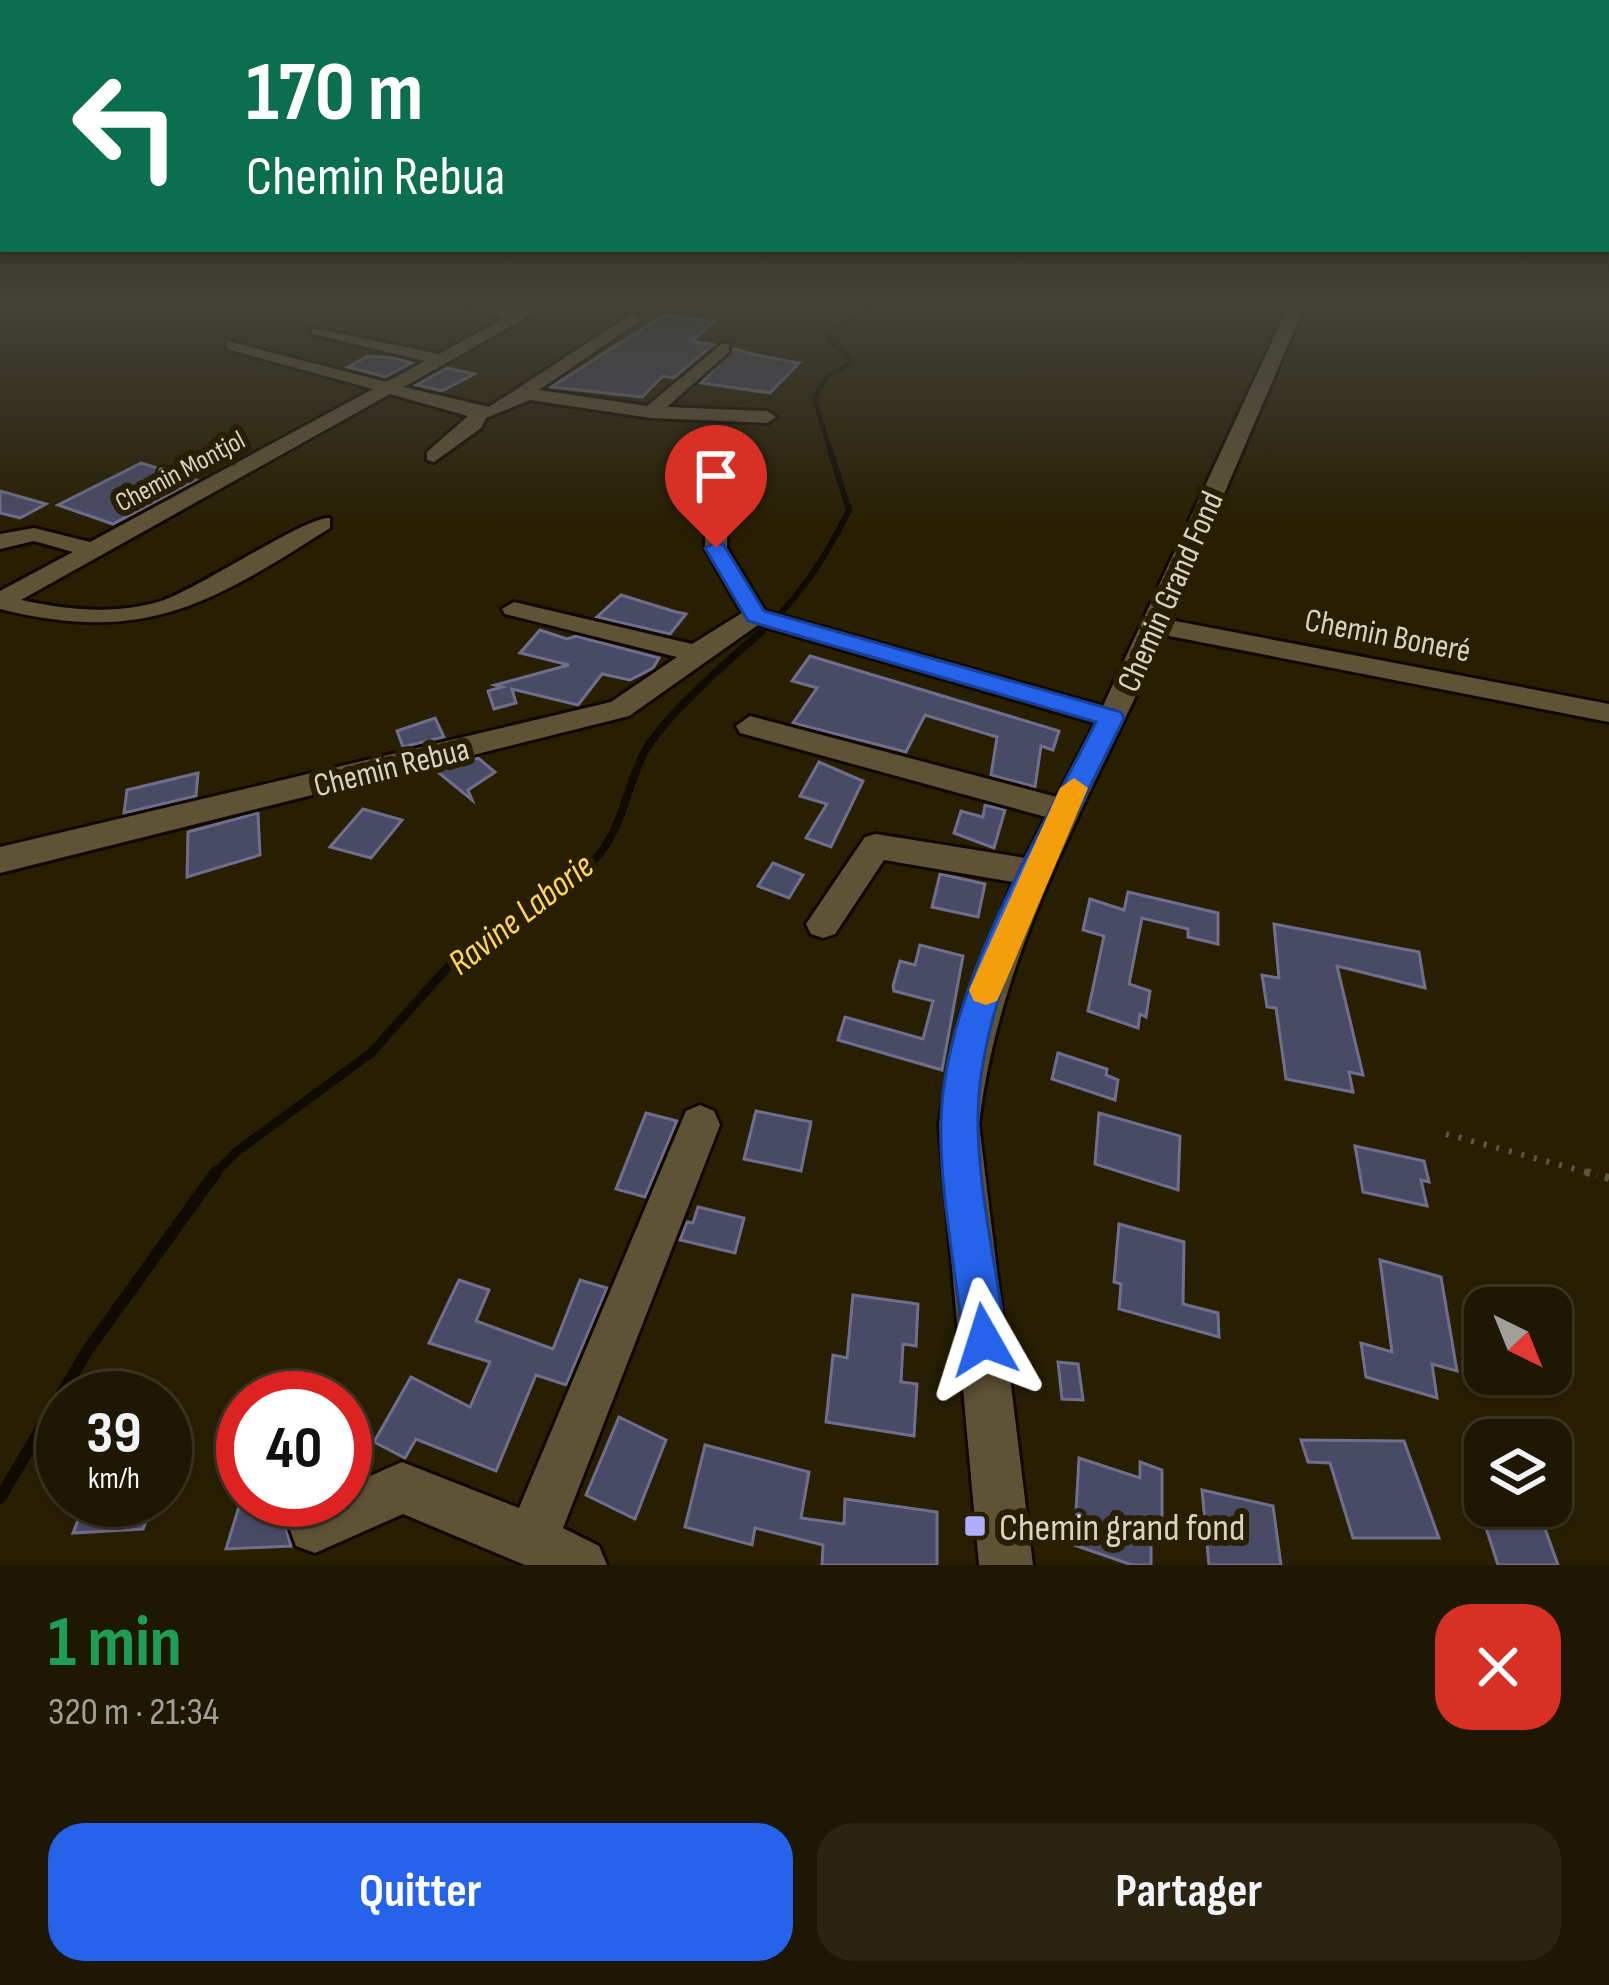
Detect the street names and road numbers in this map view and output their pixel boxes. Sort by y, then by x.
street label: Chemin Montjol [110,424,251,519]
street label: Chemin Grand Fond [1109,485,1233,698]
street label: Chemin Boneré [1301,600,1474,672]
street label: Chemin Rebua [310,729,473,807]

